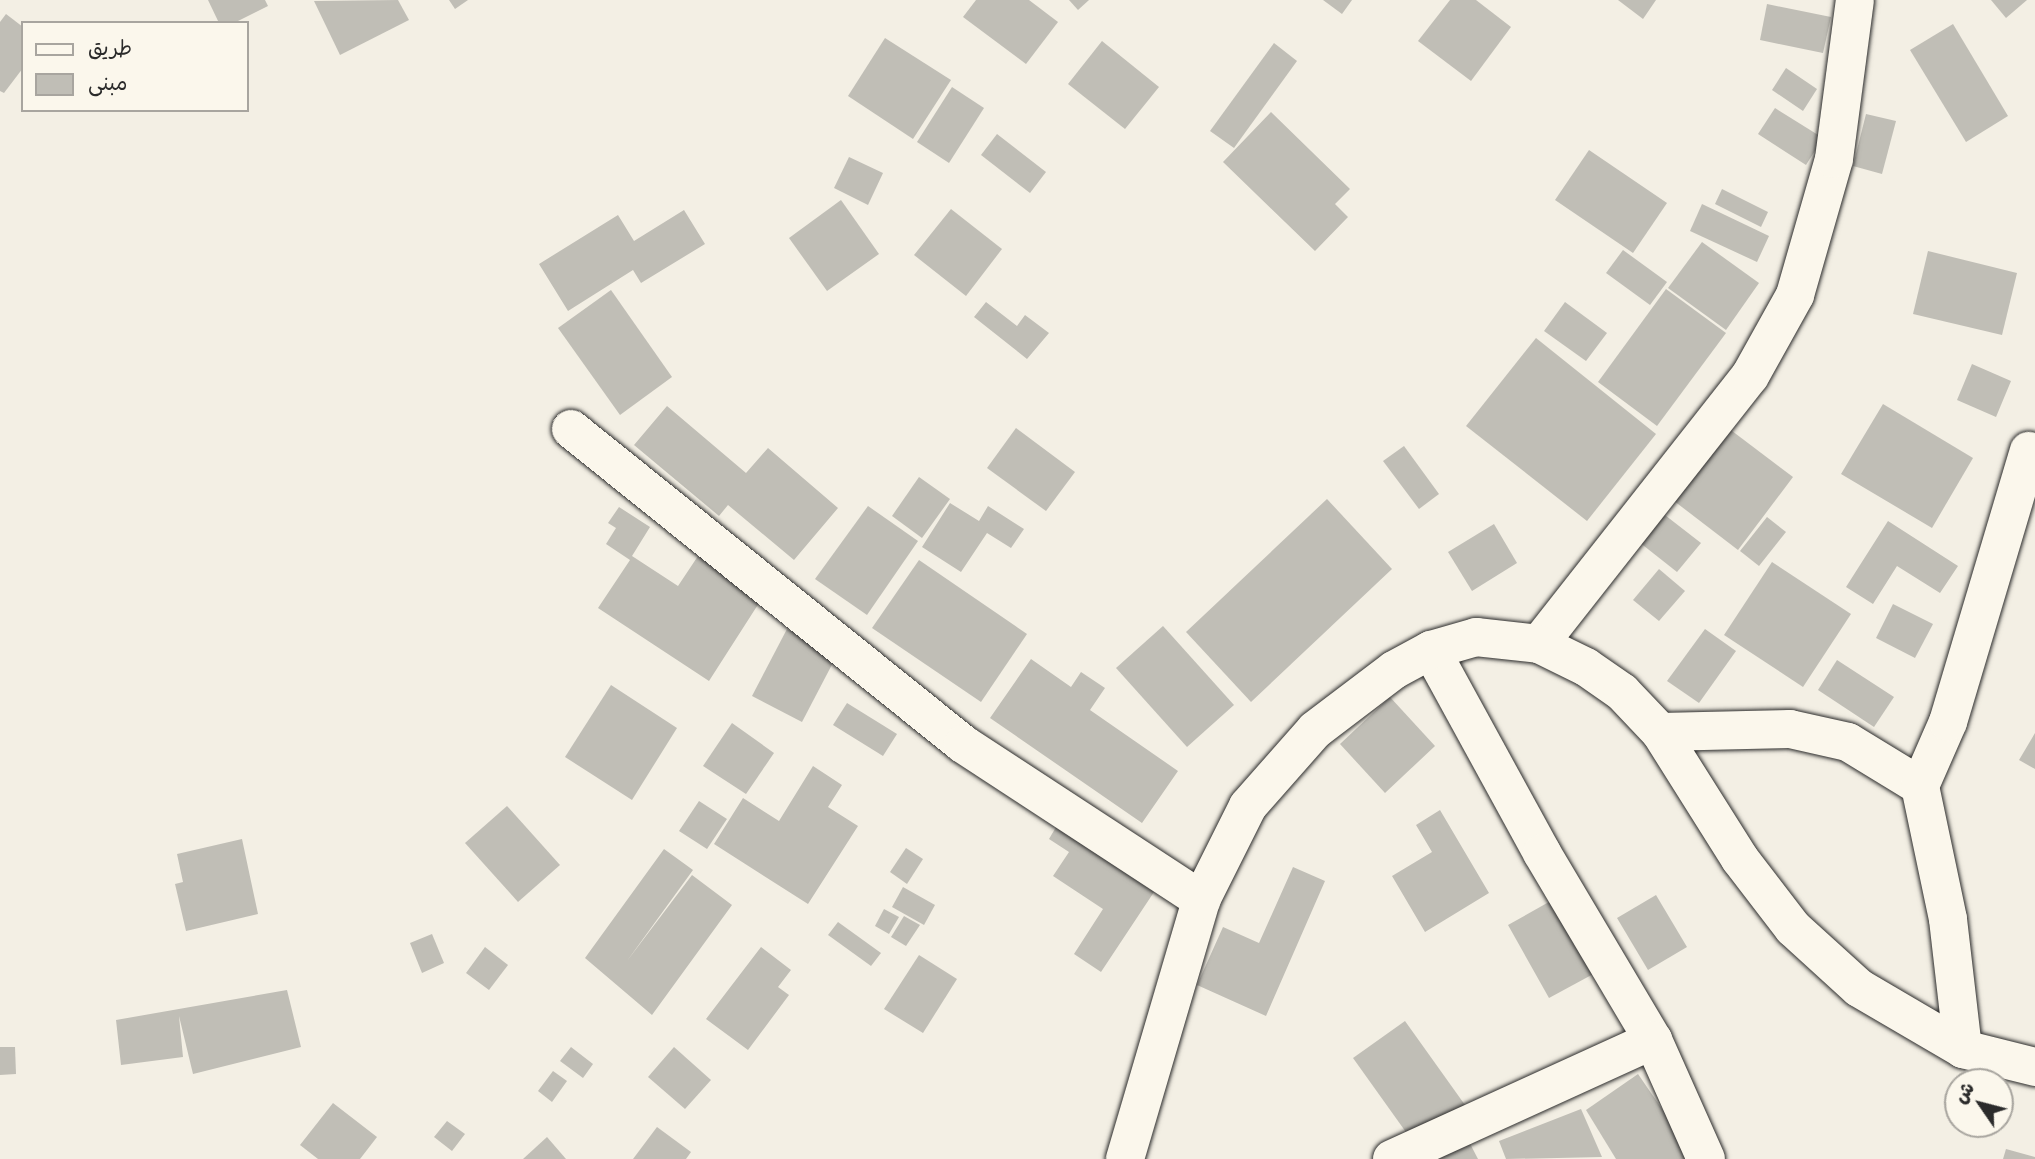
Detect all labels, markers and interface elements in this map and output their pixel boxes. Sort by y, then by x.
legend [21,21,248,112]
text: طريق [88,33,132,60]
text: مبنى [88,68,127,95]
north arrow [1944,1068,2014,1138]
text: ش [1947,1076,1979,1108]

